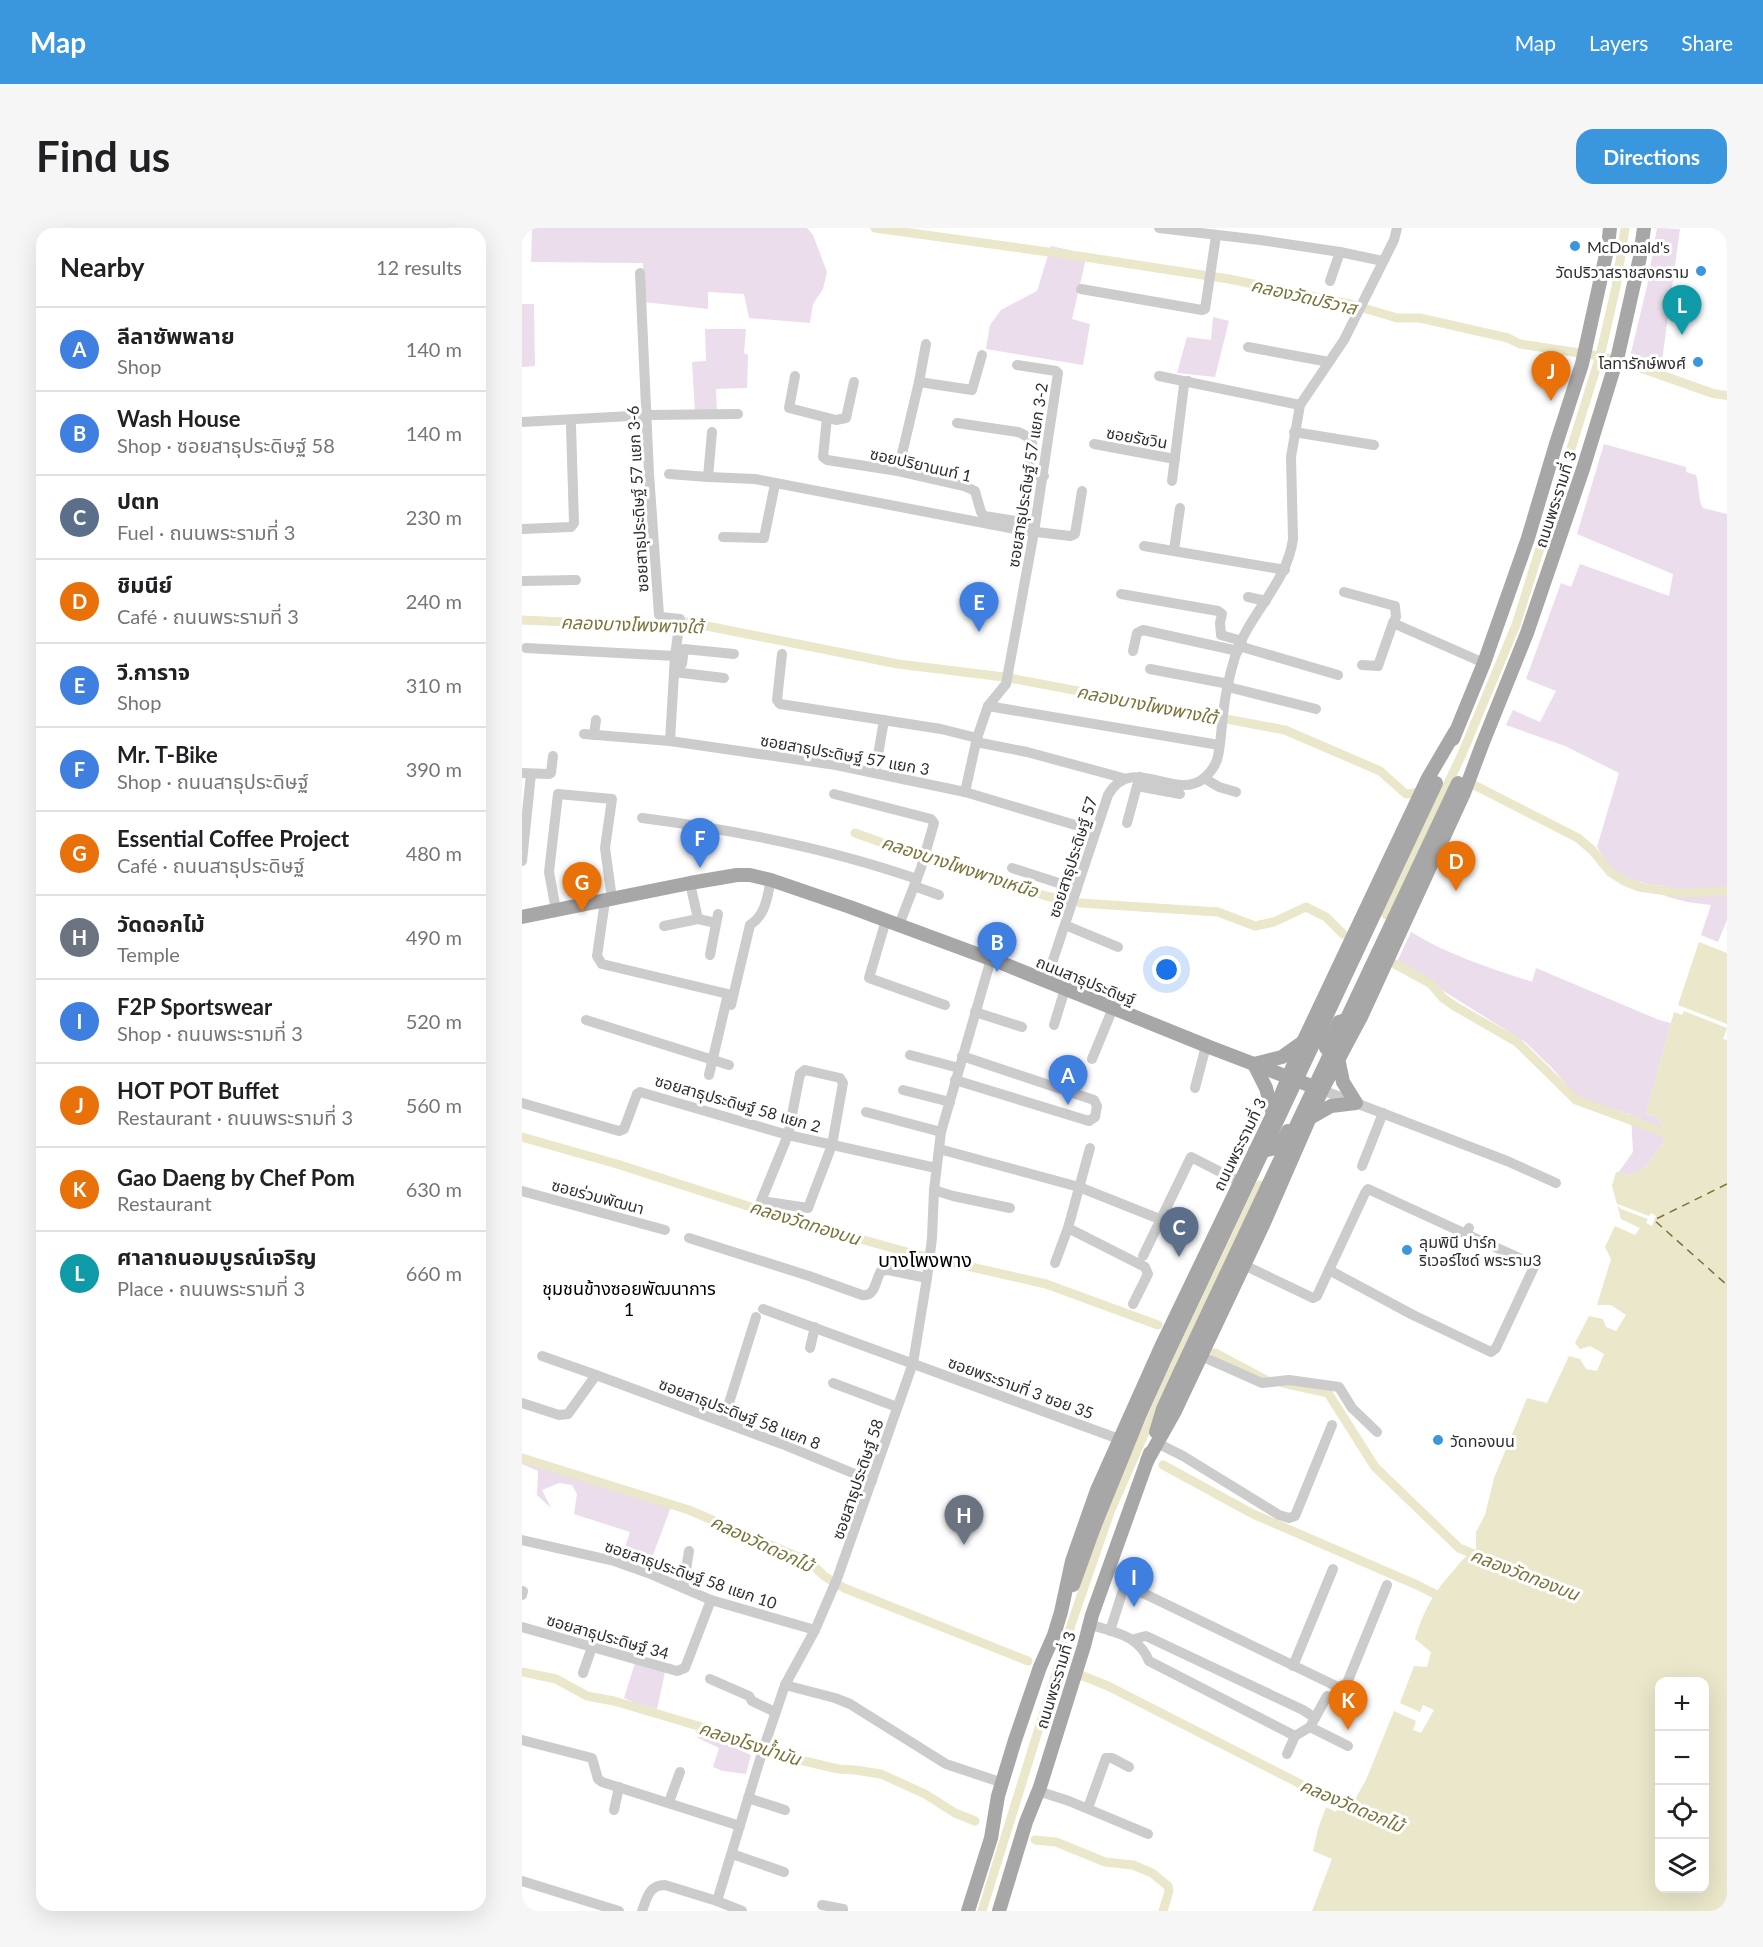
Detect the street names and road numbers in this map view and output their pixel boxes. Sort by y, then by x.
street label: ซอยสาธุประดิษฐ์ 57 แยก 3-2 [1003,381,1052,569]
street label: ซอยสาธุประดิษฐ์ 57 แยก 3-6 [623,405,652,593]
street label: ซอยรัชวิน [1105,422,1169,452]
street label: ซอยปริยานนท์ 1 [868,443,974,485]
street label: ถนนพระรามที่ 3 [1529,448,1580,550]
street label: ซอยสาธุประดิษฐ์ 57 แยก 3 [759,730,931,779]
street label: ซอยสาธุประดิษฐ์ 57 [1043,794,1102,920]
street label: ถนนสาธุประดิษฐ์ [1033,951,1139,1010]
street label: ซอยสาธุประดิษฐ์ 58 แยก 2 [653,1070,823,1137]
street label: ถนนพระรามที่ 3 [1207,1094,1270,1193]
street label: ซอยร่วมพัฒนา [550,1175,646,1217]
street label: ซอยพระรามที่ 3 ซอย 35 [946,1351,1097,1422]
street label: ซอยสาธุประดิษฐ์ 58 แยก 8 [656,1373,823,1454]
street label: ซอยสาธุประดิษฐ์ 58 [827,1416,887,1542]
street label: ซอยสาธุประดิษฐ์ 58 แยก 10 [602,1536,780,1613]
street label: ซอยสาธุประดิษฐ์ 34 [544,1609,671,1664]
street label: ถนนพระรามที่ 3 [1030,1629,1079,1731]

